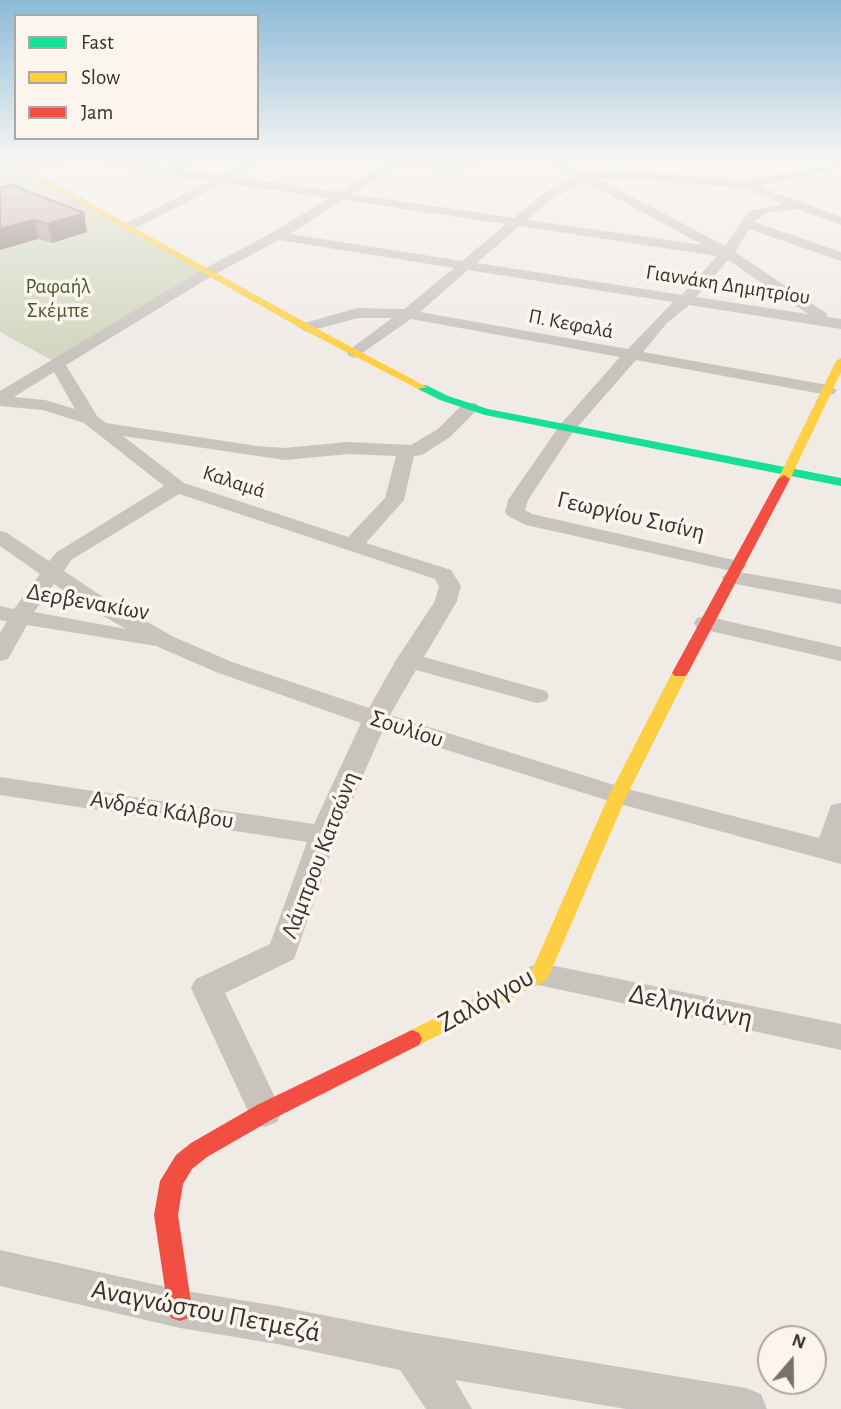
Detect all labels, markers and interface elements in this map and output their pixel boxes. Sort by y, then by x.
legend [14,14,259,140]
text: Fast [81,32,114,53]
text: Slow [81,67,120,88]
text: Jam [81,102,113,123]
street label: Γιαννάκη Δημητρίου [644,260,812,310]
park label: Ραφαήλ Σκέμπε [25,274,91,324]
street label: Π. Κεφαλά [526,303,616,345]
street label: Καλαμά [199,460,269,504]
street label: Γεωργίου Σισίνη [554,485,708,547]
street label: Δερβενακίων [25,577,151,627]
street label: Σουλίου [367,704,447,754]
street label: Λάμπρου Κατσώνη [275,767,365,943]
street label: Ανδρέα Κάλβου [88,784,236,836]
street label: Ζαλόγγου [432,960,540,1040]
street label: Δεληγιάννη [626,976,756,1036]
street label: Αναγνώστου Πετμεζά [89,1272,323,1350]
north arrow [757,1325,827,1395]
text: N [789,1330,808,1353]

